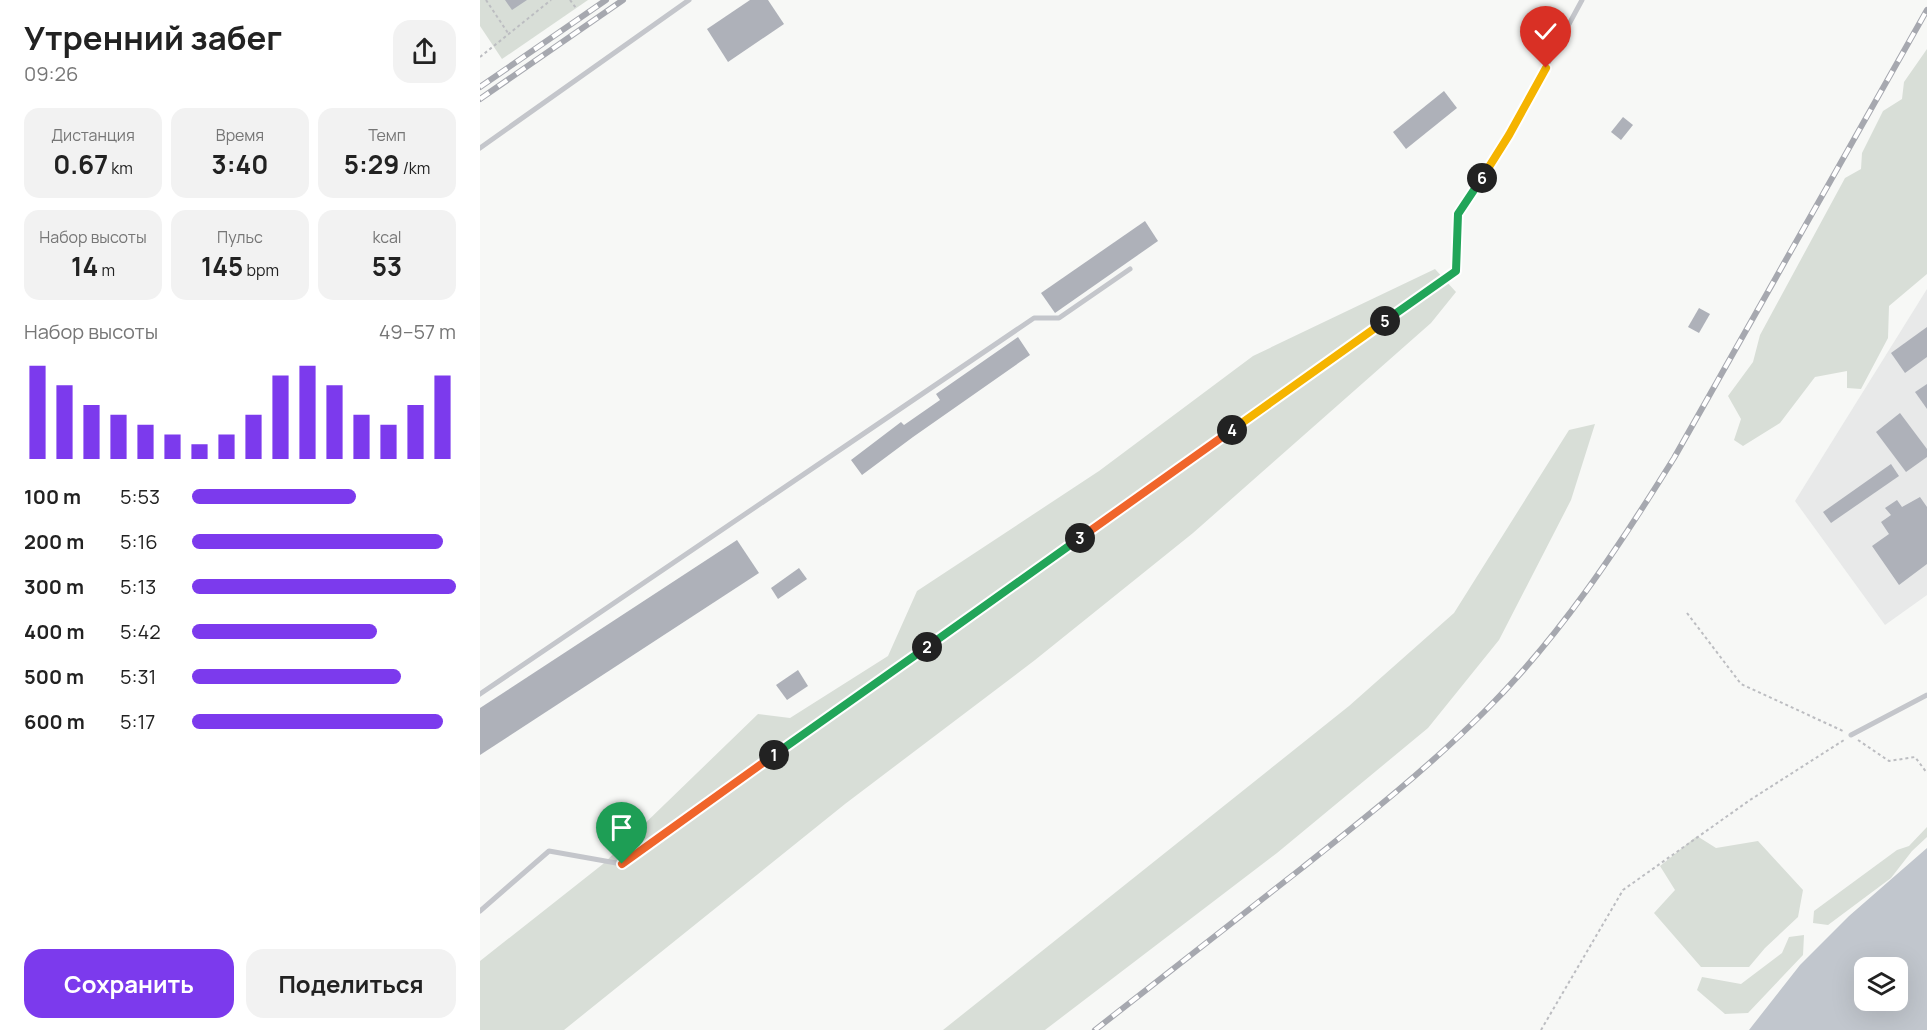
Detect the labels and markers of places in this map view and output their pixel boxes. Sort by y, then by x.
pin [1520,6,1571,68]
pin: 6 [1467,163,1497,193]
pin: 5 [1370,306,1400,336]
pin: 4 [1217,415,1247,445]
pin: 3 [1065,523,1095,553]
pin: 2 [912,632,942,662]
pin: 1 [759,740,789,770]
pin [596,802,647,864]

